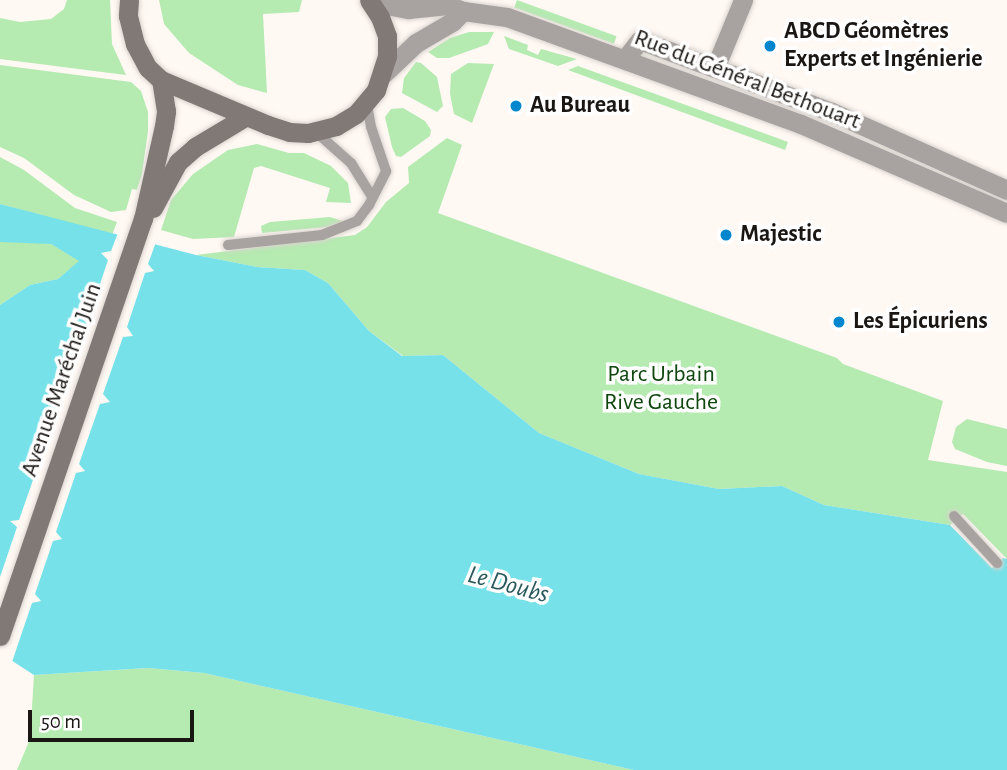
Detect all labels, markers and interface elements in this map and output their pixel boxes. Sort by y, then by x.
place label: ABCD Géomètres Experts et Ingénierie [784,18,983,74]
street label: Rue du Général Bethouart [630,24,864,136]
marker: ABCD Géomètres Experts et Ingénierie [762,38,778,54]
place label: Au Bureau [530,92,630,120]
marker: Au Bureau [508,98,524,114]
place label: Majestic [740,221,821,249]
marker: Majestic [718,227,734,243]
street label: Avenue Maréchal Juin [15,280,109,480]
place label: Les Épicuriens [853,308,988,336]
marker: Les Épicuriens [831,314,847,330]
park label: Parc Urbain Rive Gauche [604,361,718,417]
water label: Le Doubs [464,559,552,611]
scale bar [32,696,198,740]
text: 50 m [41,711,81,732]

